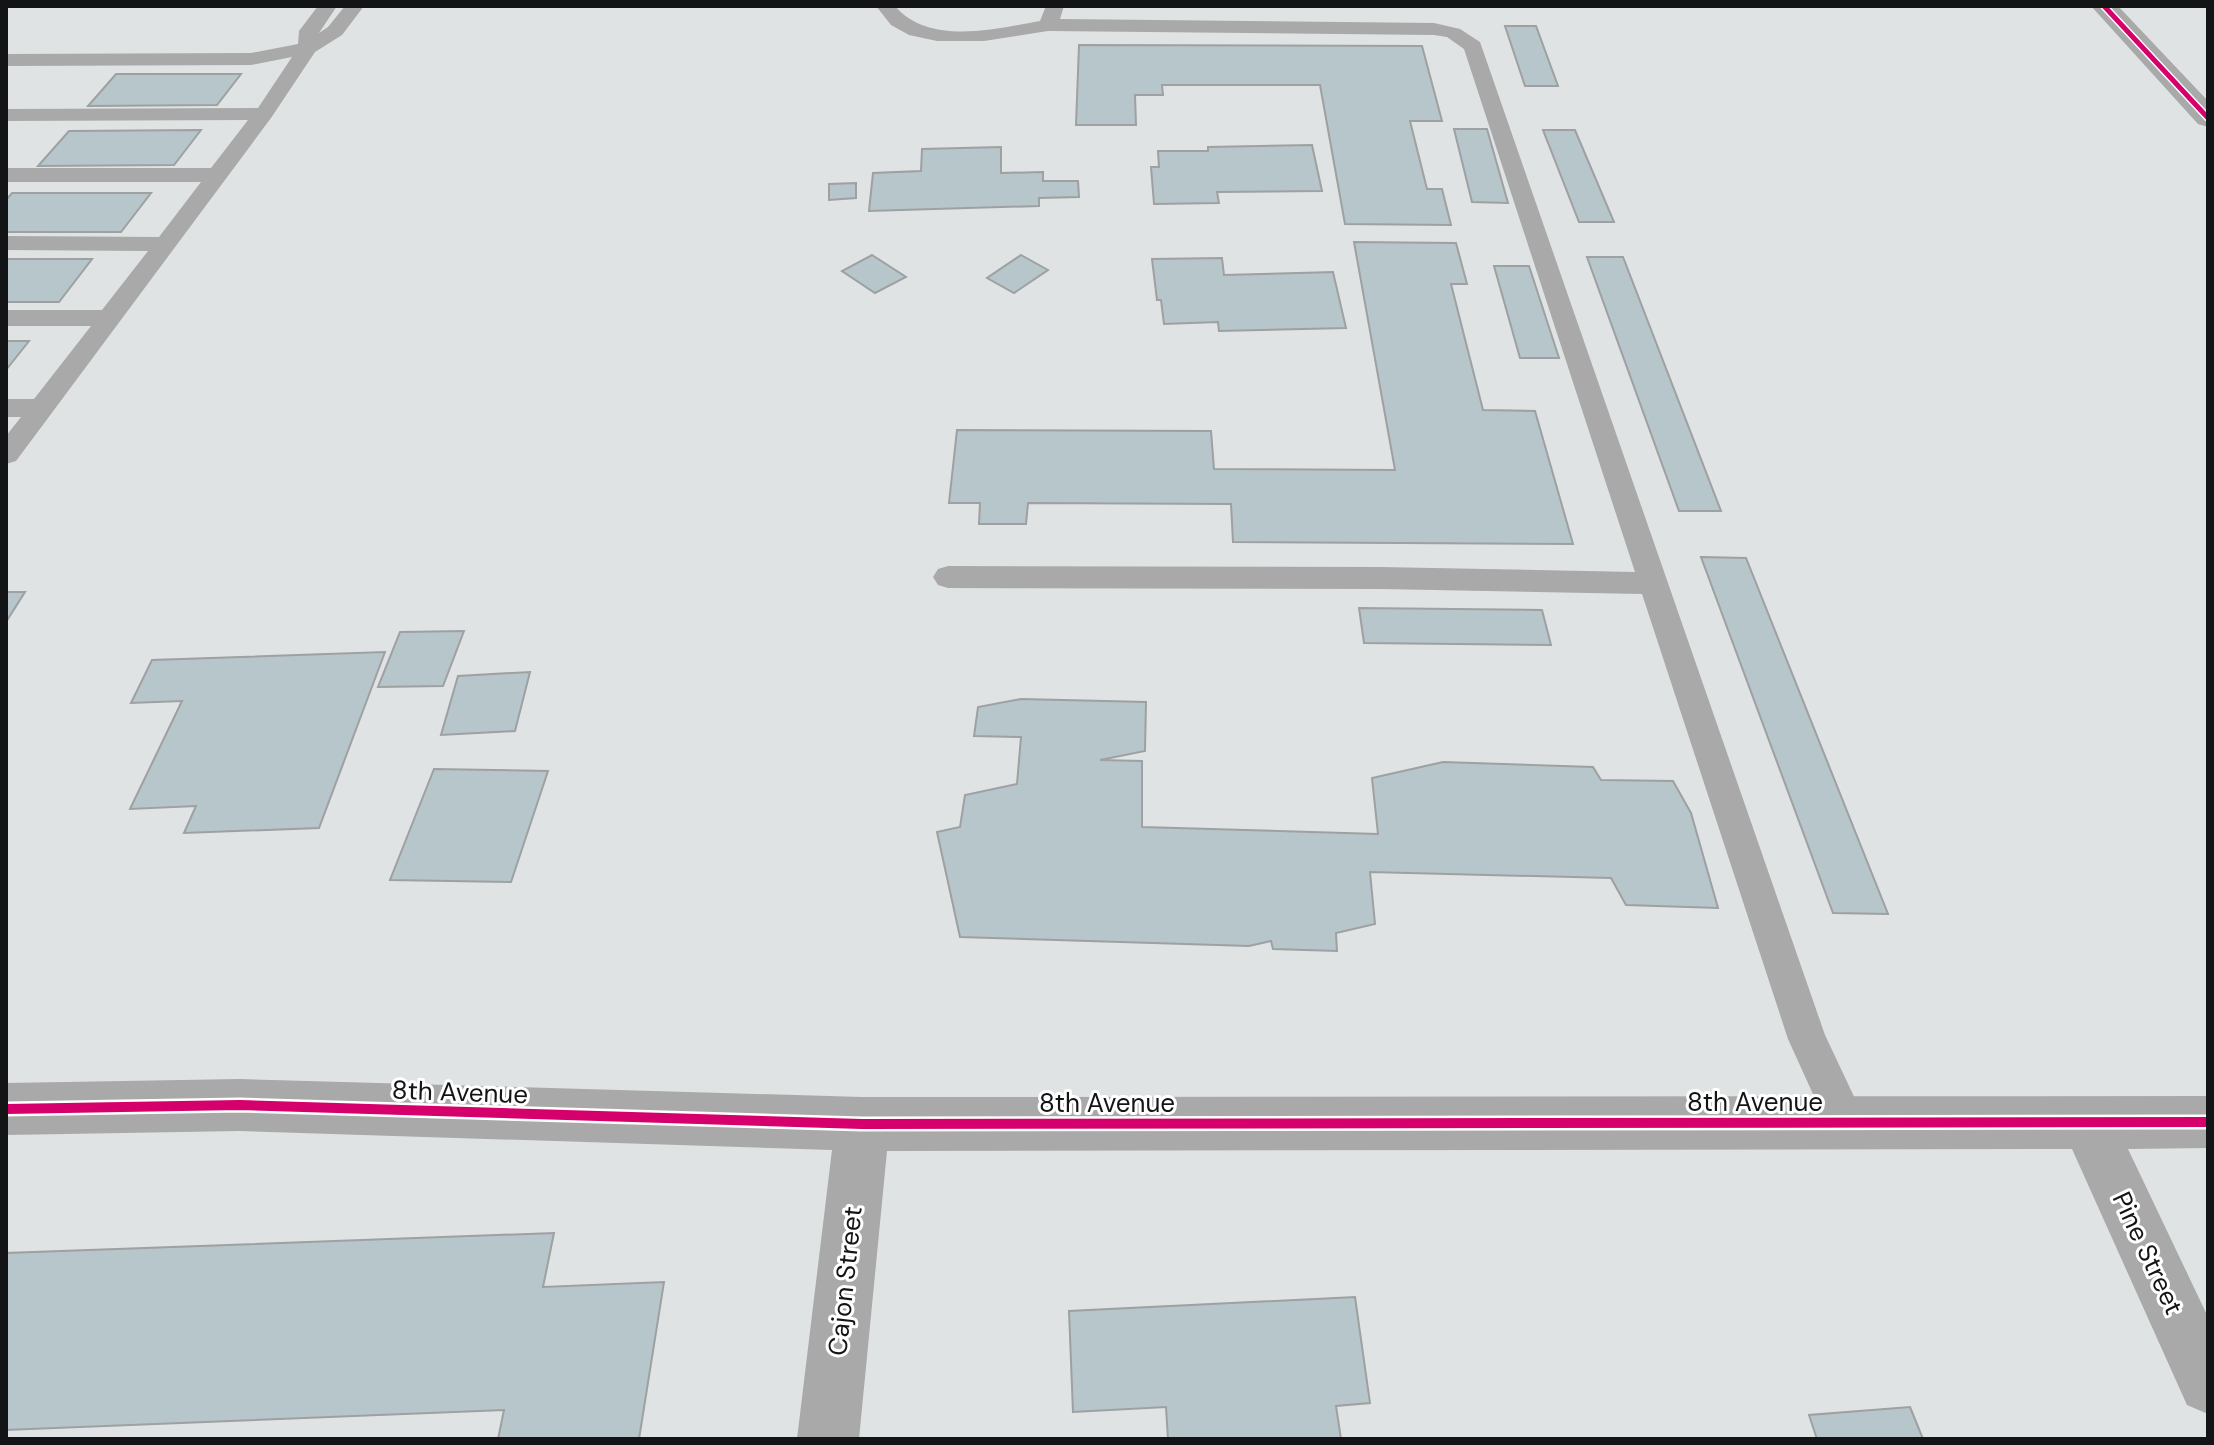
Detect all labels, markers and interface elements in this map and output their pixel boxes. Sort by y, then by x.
street label: 8th Avenue [391,1073,529,1111]
street label: 8th Avenue [1687,1085,1823,1119]
street label: 8th Avenue [1039,1086,1175,1120]
street label: Pine Street [2105,1186,2191,1320]
street label: Cajon Street [820,1205,870,1357]

